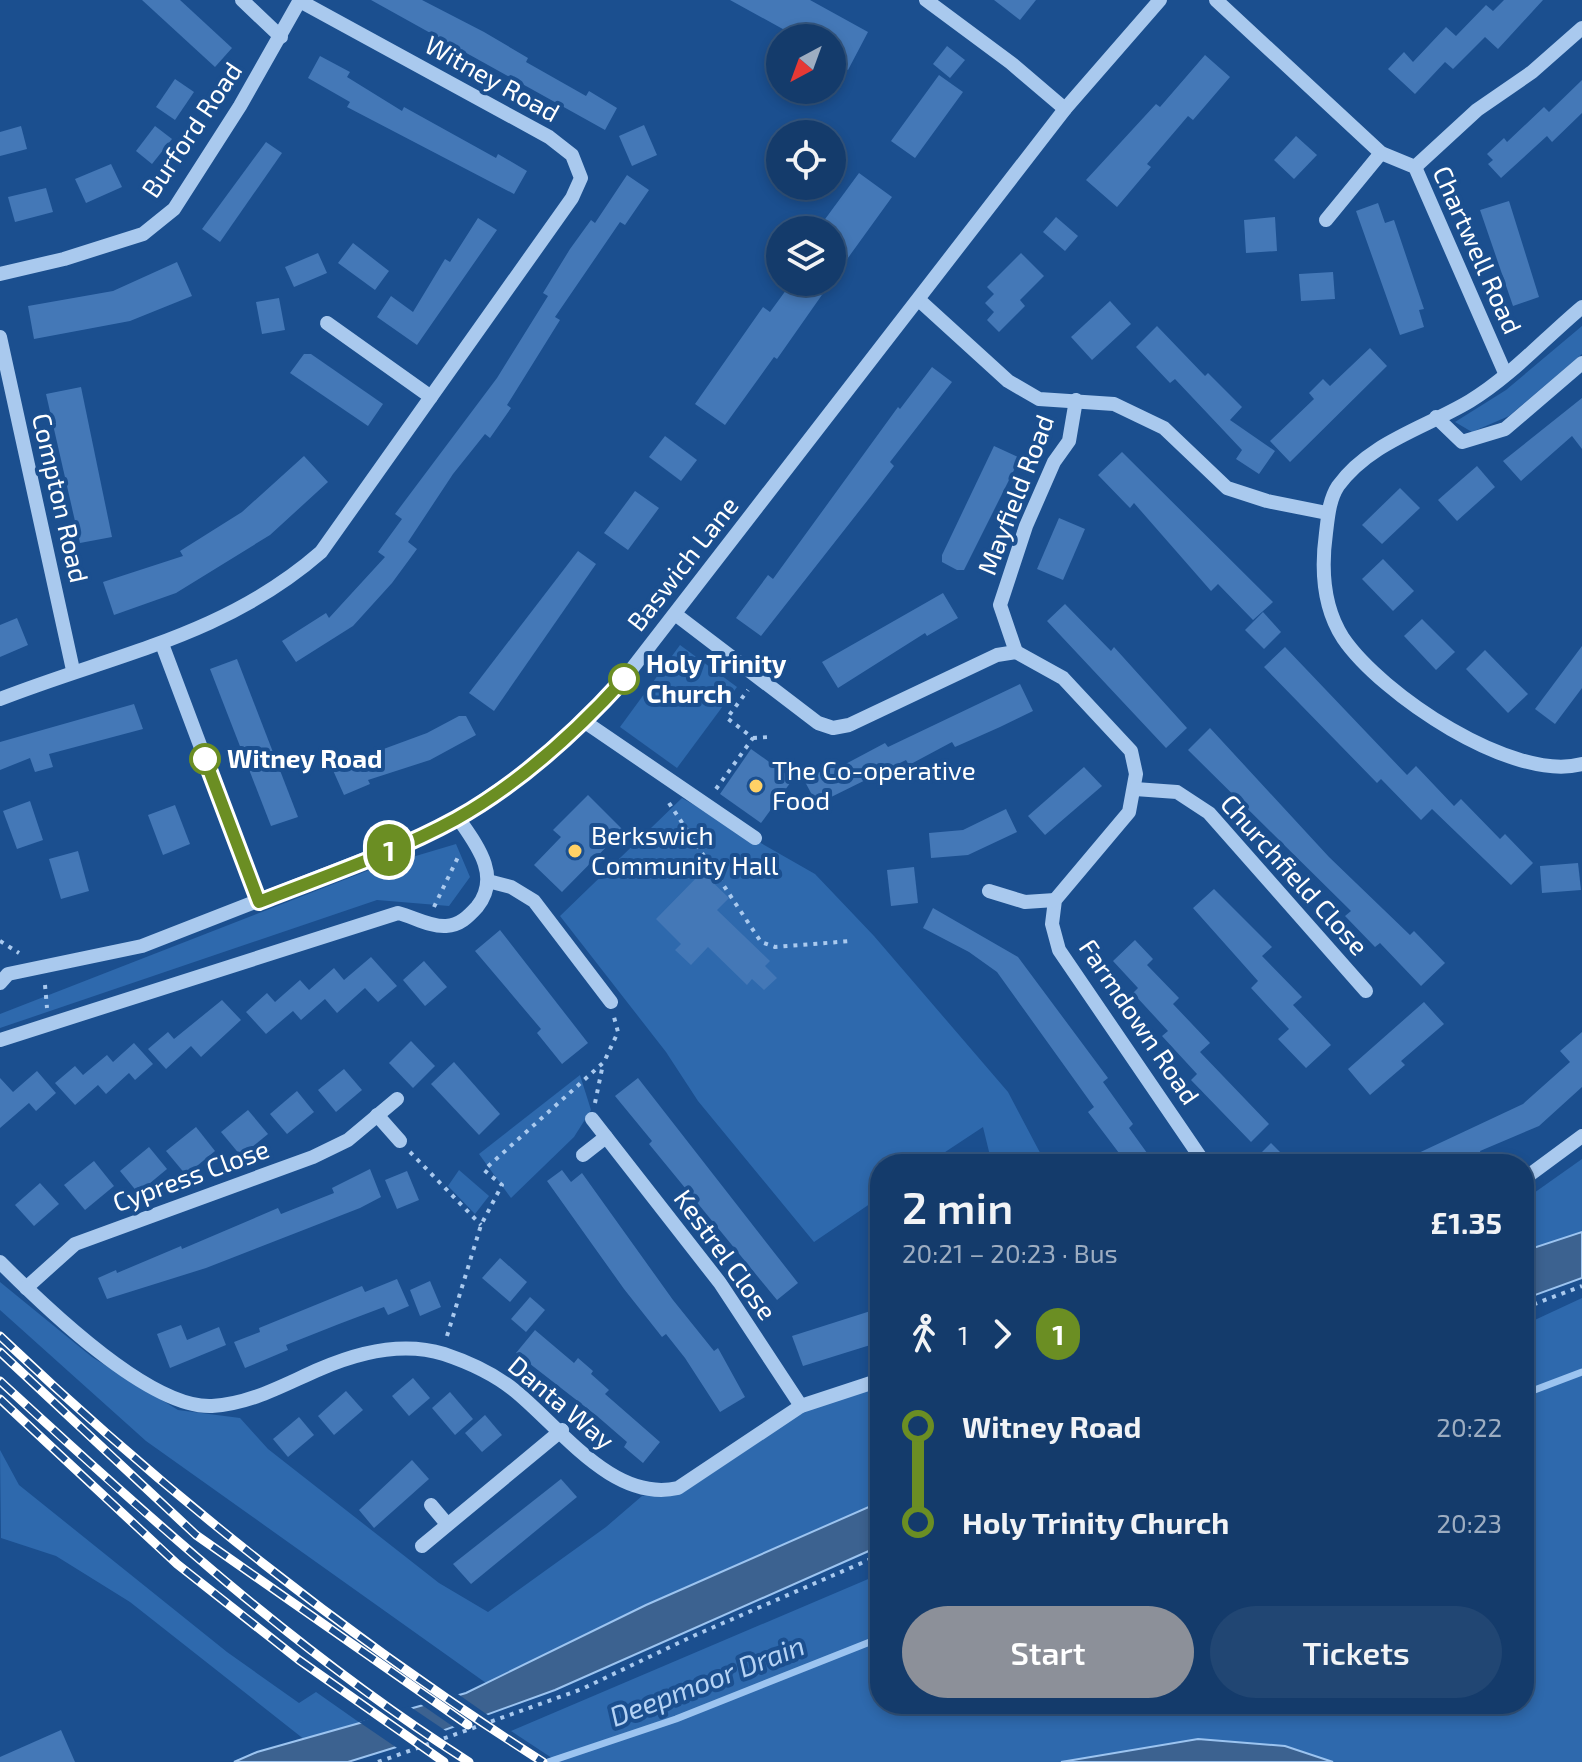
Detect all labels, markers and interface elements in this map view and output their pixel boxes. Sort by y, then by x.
north arrow [766,24,846,104]
map controls [766,24,846,296]
street label: Witney Road [420,28,565,127]
street label: Burford Road [134,56,247,203]
button: locate [766,120,846,200]
street label: Chartwell Road [1428,161,1529,338]
button: layers [766,216,846,296]
street label: Compton Road [27,410,96,585]
street label: Mayfield Road [970,410,1059,579]
street label: Baswich Lane [620,490,744,636]
place label: Holy Trinity Church [646,647,787,708]
marker: Holy Trinity Church [609,664,639,694]
place label: Witney Road [227,742,383,774]
marker: Witney Road [190,744,220,774]
place label: The Co-operative Food [772,754,976,815]
marker: The Co-operative Food [747,777,765,795]
street label: Churchfield Close [1215,787,1375,961]
place label: Berkswich Community Hall [591,819,779,880]
line badge: 1 [363,824,415,876]
text: 1 [383,833,395,867]
marker: Berkswich Community Hall [566,842,584,860]
street label: Farmdown Road [1074,933,1207,1110]
street label: Cypress Close [108,1132,273,1217]
text: 2 min [902,1180,1013,1233]
street label: Kestrel Close [669,1183,784,1325]
text: £1.35 [1431,1204,1502,1240]
text: 20:21 – 20:23 · Bus [902,1237,1118,1268]
icon: walk [902,1312,946,1356]
icon: forward [980,1312,1024,1356]
text: 1 [1052,1317,1064,1351]
text: 1 [958,1319,968,1350]
street label: Danta Way [503,1349,621,1455]
text: Witney Road [962,1408,1141,1444]
text: 20:22 [1436,1411,1502,1442]
text: Holy Trinity Church [962,1504,1229,1540]
text: 20:23 [1437,1507,1502,1538]
button: Start [902,1606,1194,1698]
button: Tickets [1210,1606,1502,1698]
water label: Deepmoor Drain [604,1627,809,1733]

